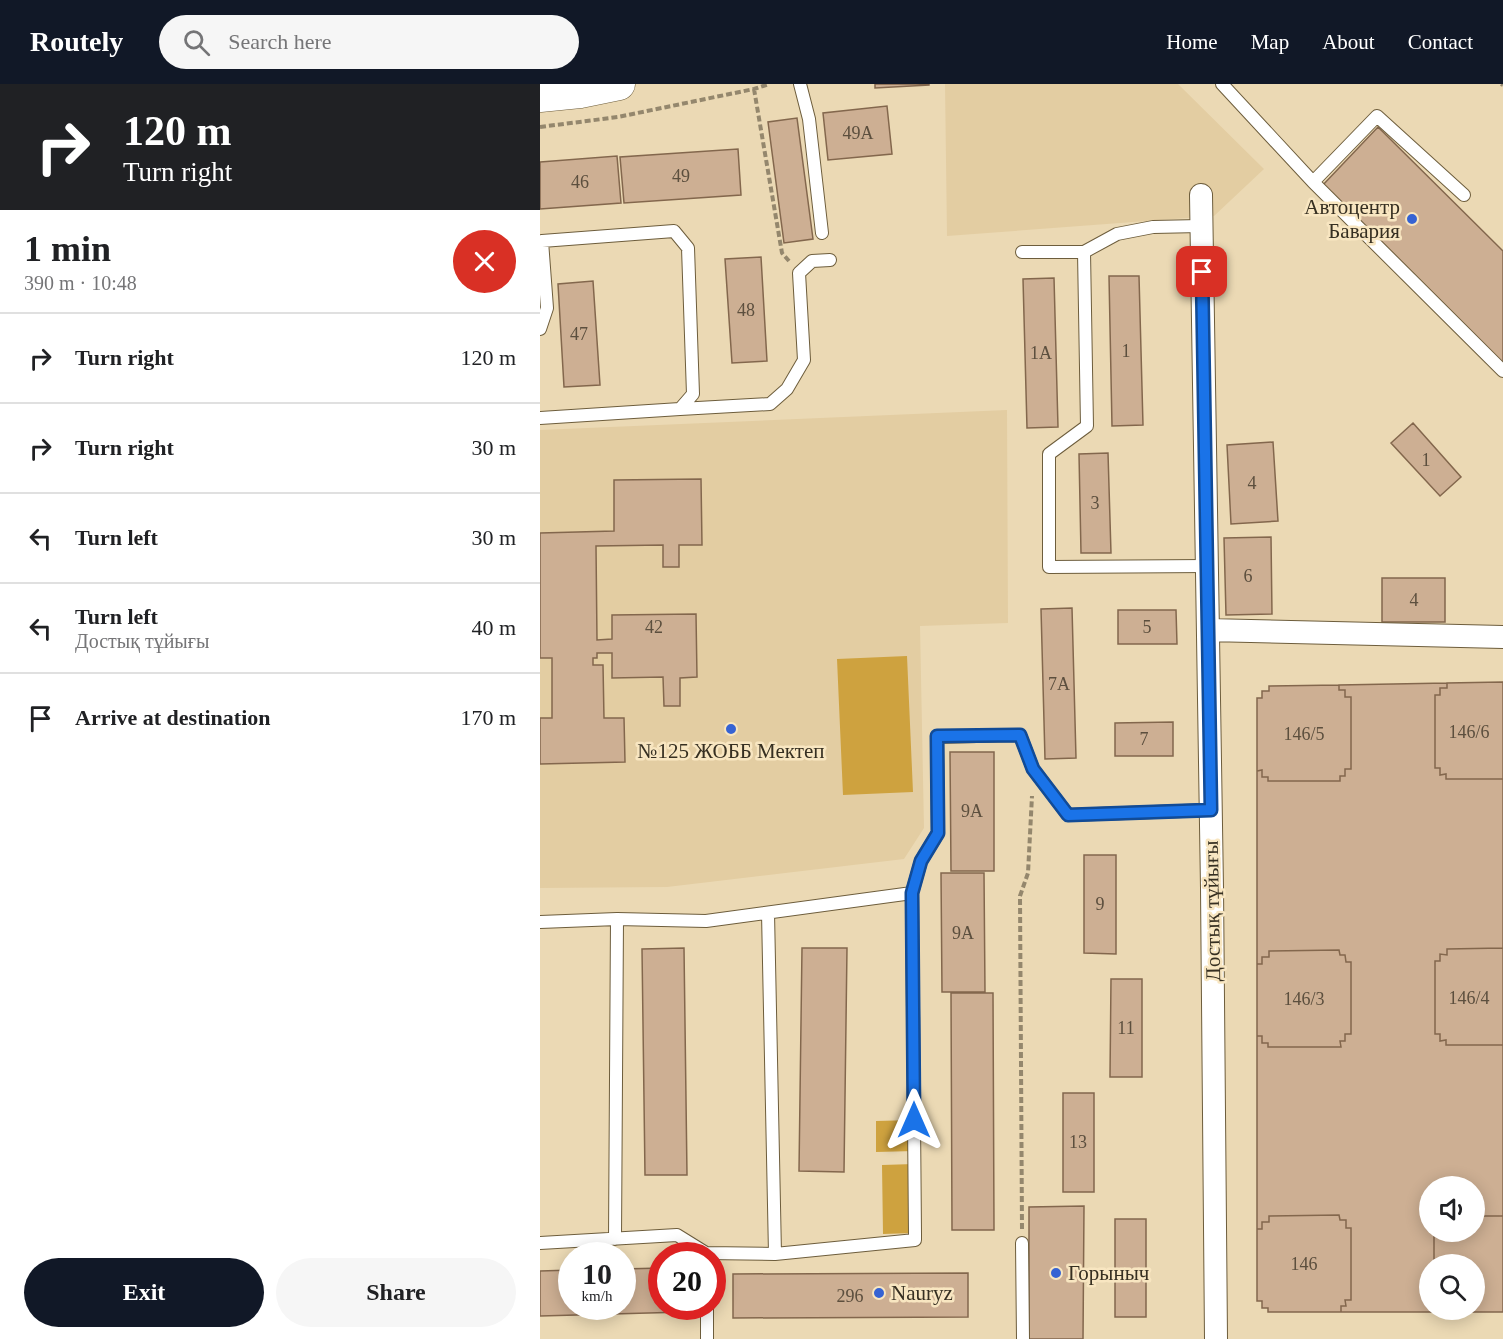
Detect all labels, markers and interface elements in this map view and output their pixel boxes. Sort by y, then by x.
search box [159,15,579,69]
text: Routely [30,26,123,57]
icon: search [180,26,213,59]
text: Search here [228,29,332,54]
text: Home [1166,30,1218,54]
text: Map [1251,30,1289,54]
text: About [1322,30,1375,54]
text: Contact [1408,30,1473,54]
icon: right [24,108,102,186]
text: 120 m [123,108,232,154]
house number: 49А [843,123,874,143]
text: Turn right [123,157,232,187]
house number: 49 [672,166,690,186]
house number: 46 [571,172,589,192]
place label: Автоцентр Бавария [1304,195,1400,243]
marker: Автоцентр Бавария [1405,212,1419,226]
text: 1 min [24,229,111,269]
button: close [453,230,516,293]
pin [1176,246,1227,297]
icon: arrive [1185,255,1218,288]
text: 390 m · 10:48 [24,272,137,294]
house number: 48 [737,300,755,320]
house number: 47 [570,324,588,344]
house number: 1 [1122,341,1131,361]
icon: right [24,342,57,375]
house number: 1А [1030,343,1052,363]
text: Turn right [75,345,174,370]
text: 120 m [460,345,516,370]
icon: right [24,432,57,465]
text: Turn right [75,435,174,460]
text: 30 m [471,435,516,460]
house number: 1 [1422,450,1431,470]
house number: 4 [1248,473,1257,493]
house number: 3 [1091,493,1100,513]
icon: left [24,522,57,555]
text: Turn left [75,525,158,550]
text: 30 m [471,525,516,550]
house number: 6 [1244,566,1253,586]
house number: 4 [1410,590,1419,610]
text: Turn left [75,604,158,629]
icon: left [24,612,57,645]
text: 40 m [471,615,516,640]
house number: 42 [645,617,663,637]
house number: 5 [1143,617,1152,637]
text: Достық тұйығы [75,630,209,652]
house number: 7А [1048,674,1070,694]
icon: arrive [24,702,57,735]
text: Arrive at destination [75,705,271,730]
text: 170 m [460,705,516,730]
marker: №125 ЖОББ Мектеп [724,722,738,736]
house number: 146/6 [1448,722,1490,742]
house number: 146/5 [1283,724,1325,744]
house number: 7 [1140,729,1149,749]
place label: №125 ЖОББ Мектеп [638,739,825,763]
house number: 9А [961,801,983,821]
street label: Достық тұйығы [1199,840,1225,982]
house number: 9 [1096,894,1105,914]
house number: 9А [952,923,974,943]
house number: 146/4 [1448,988,1490,1008]
house number: 146/3 [1283,989,1325,1009]
house number: 11 [1117,1018,1135,1038]
position arrow [882,1088,946,1152]
house number: 13 [1069,1132,1087,1152]
map controls [1419,1176,1485,1320]
button: sound [1419,1176,1485,1242]
speed limit sign: 20 [648,1242,726,1320]
house number: 146 [1291,1254,1318,1274]
button: search [1419,1254,1485,1320]
text: 10 [582,1257,612,1290]
button: Exit [24,1258,264,1327]
button: Share [276,1258,516,1327]
place label: Горыныч [1068,1261,1150,1285]
marker: Горыныч [1049,1266,1063,1280]
place label: Nauryz [891,1281,953,1305]
house number: 296 [837,1286,864,1306]
marker: Nauryz [872,1286,886,1300]
text: km/h [582,1288,612,1304]

